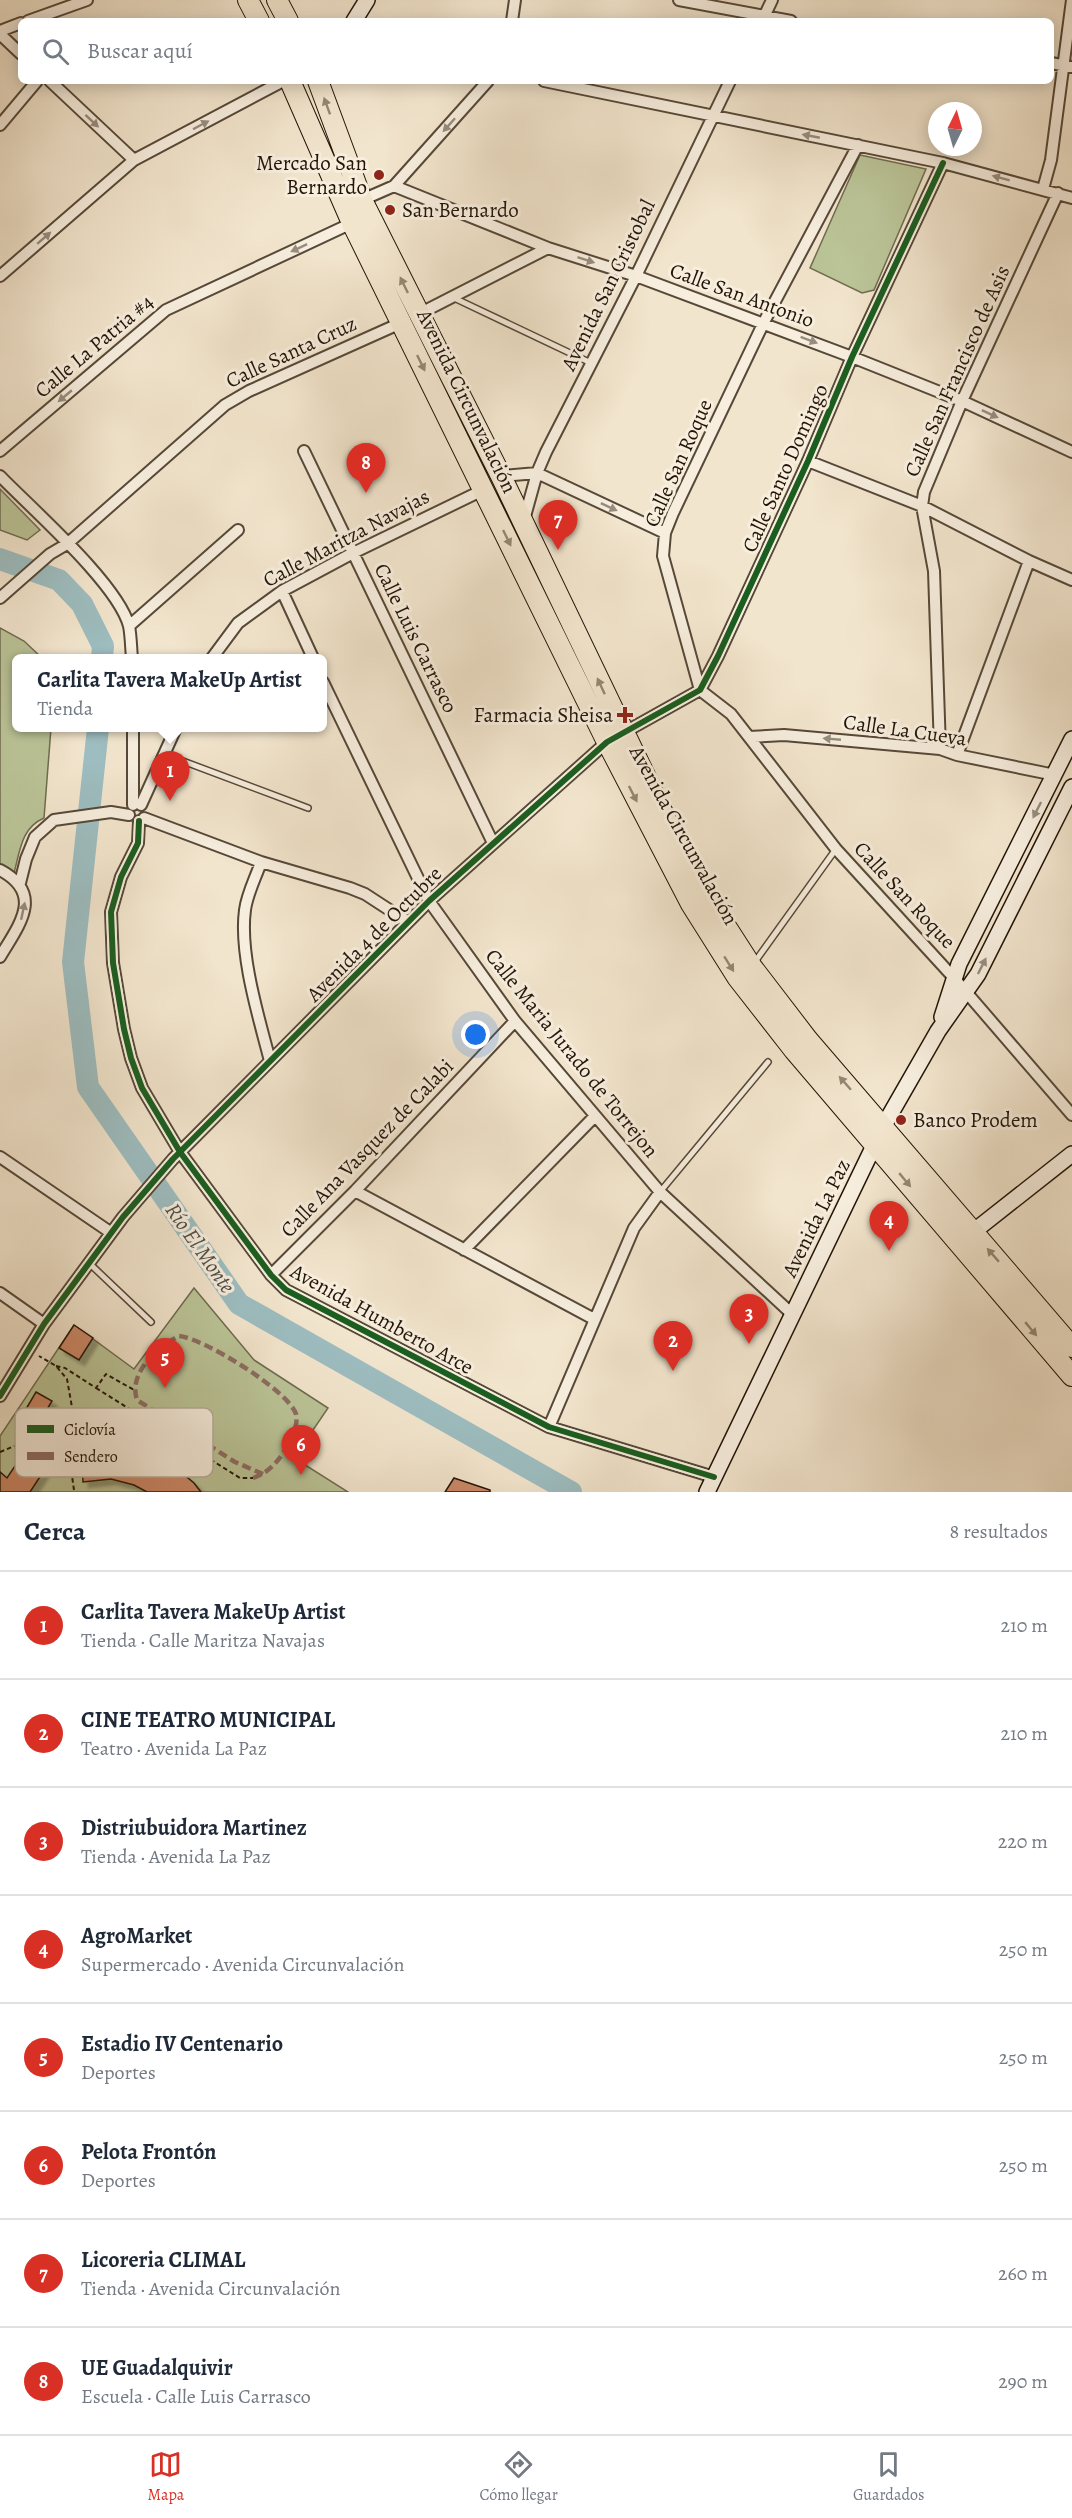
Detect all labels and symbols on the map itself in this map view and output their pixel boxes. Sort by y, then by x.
one-way arrow [322,97,332,115]
north arrow [928,102,982,156]
one-way arrow [84,114,99,128]
one-way arrow [443,117,456,132]
one-way arrow [193,120,210,129]
one-way arrow [801,131,820,140]
place label: Mercado San Bernardo [256,149,367,201]
marker: Mercado San Bernardo [372,168,386,182]
one-way arrow [992,173,1010,182]
street label: Avenida San Cristobal [554,195,662,376]
place label: San Bernardo [402,196,519,224]
marker: San Bernardo [383,203,397,217]
one-way arrow [36,232,51,245]
one-way arrow [290,243,308,253]
one-way arrow [577,256,595,266]
street label: Calle San Antonio [666,256,818,334]
street label: Calle San Francisco de Asis [898,261,1016,481]
one-way arrow [400,276,410,294]
street label: Calle La Patria #4 [29,288,159,404]
street label: Avenida Circunvalación [410,304,524,498]
street label: Calle Santa Cruz [221,309,361,395]
one-way arrow [800,336,818,345]
one-way arrow [416,354,425,371]
street label: Calle Santo Domingo [735,379,835,557]
one-way arrow [57,389,73,402]
street label: Calle San Roque [637,395,719,531]
one-way arrow [981,409,998,418]
pin: 8 [346,444,386,493]
street label: Calle Maritza Navajas [258,482,434,594]
pin: 7 [538,500,578,550]
one-way arrow [601,502,618,511]
one-way arrow [502,529,511,546]
street label: Calle Luis Carrasco [368,558,464,718]
one-way arrow [597,678,606,695]
place label: Farmacia Sheisa [474,701,613,729]
marker: Farmacia Sheisa [618,708,632,722]
street label: Calle La Cueva [842,708,969,753]
one-way arrow [822,734,841,744]
street label: Avenida Circunvalación [622,739,745,930]
pin: 1 [150,752,190,801]
one-way arrow [628,786,638,803]
one-way arrow [1032,802,1042,819]
street label: Calle San Roque [848,835,962,955]
street label: Avenida 4 de Octubre [299,860,448,1009]
one-way arrow [19,901,28,920]
street label: Calle Maria Jurado de Torrejon [479,943,665,1163]
one-way arrow [723,955,735,971]
one-way arrow [977,957,987,974]
your location [461,1020,490,1049]
street label: Calle Ana Vasquez de Calabi [274,1053,460,1243]
one-way arrow [839,1076,852,1091]
place label: Banco Prodem [913,1106,1038,1134]
marker: Banco Prodem [894,1113,908,1127]
street label: Avenida La Paz [775,1154,857,1283]
one-way arrow [898,1172,911,1188]
water label: Río El Monte [158,1197,242,1299]
pin: 4 [870,1202,908,1251]
one-way arrow [987,1248,1000,1263]
street label: Avenida Humberto Arce [285,1257,478,1381]
pin: 3 [730,1294,768,1344]
one-way arrow [1024,1321,1037,1336]
pin: 2 [654,1322,692,1371]
pin: 5 [146,1338,184,1388]
legend [15,1408,213,1477]
text: Ciclovía [64,1419,116,1441]
pin: 6 [282,1426,320,1475]
text: Sendero [64,1446,118,1468]

